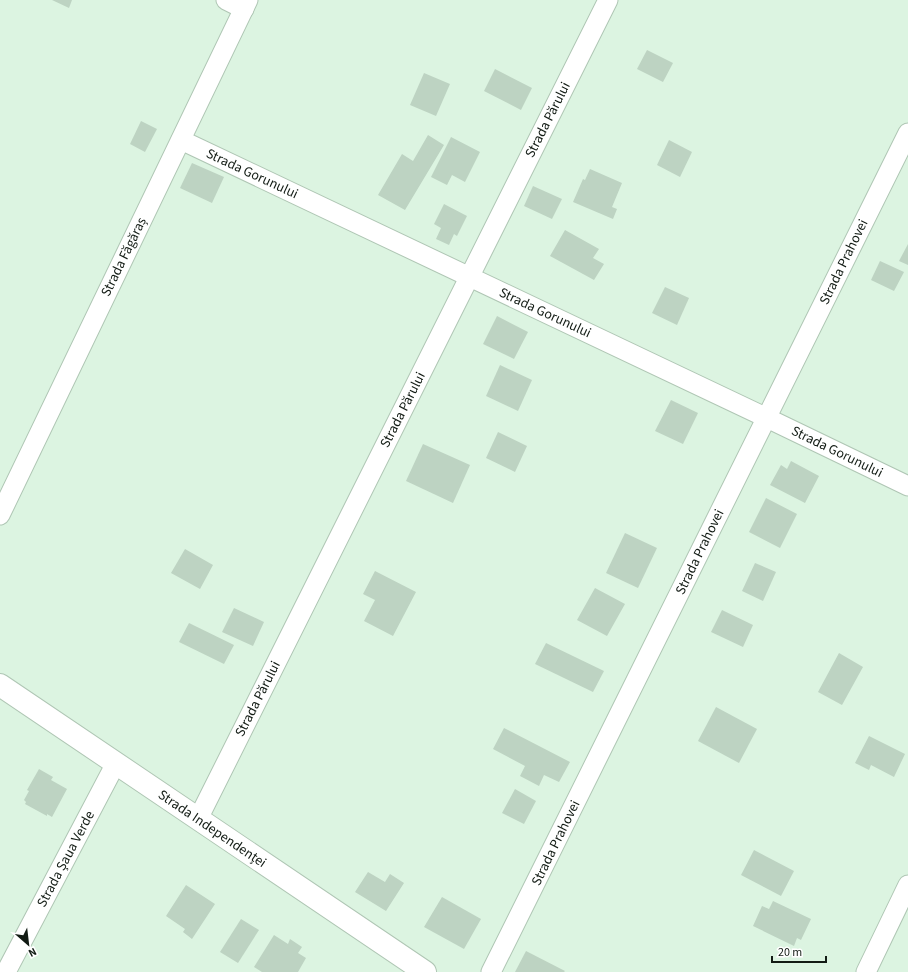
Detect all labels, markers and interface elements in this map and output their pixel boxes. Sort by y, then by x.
street label: Strada Părului [520,79,576,161]
street label: Strada Gorunului [203,144,301,204]
street label: Strada Făgăraș [96,214,152,300]
street label: Strada Prahovei [815,216,873,308]
street label: Strada Gorunului [496,283,594,343]
street label: Strada Părului [375,369,431,451]
street label: Strada Gorunului [788,421,886,483]
street label: Strada Prahovei [671,506,729,598]
street label: Strada Părului [230,658,286,740]
street label: Strada Independenței [154,785,270,873]
street label: Strada Prahovei [527,797,585,889]
street label: Strada Șaua Verde [32,807,100,911]
north arrow [8,924,48,964]
scale bar [772,938,826,964]
text: N [26,944,39,961]
text: 20 m [778,944,802,961]

